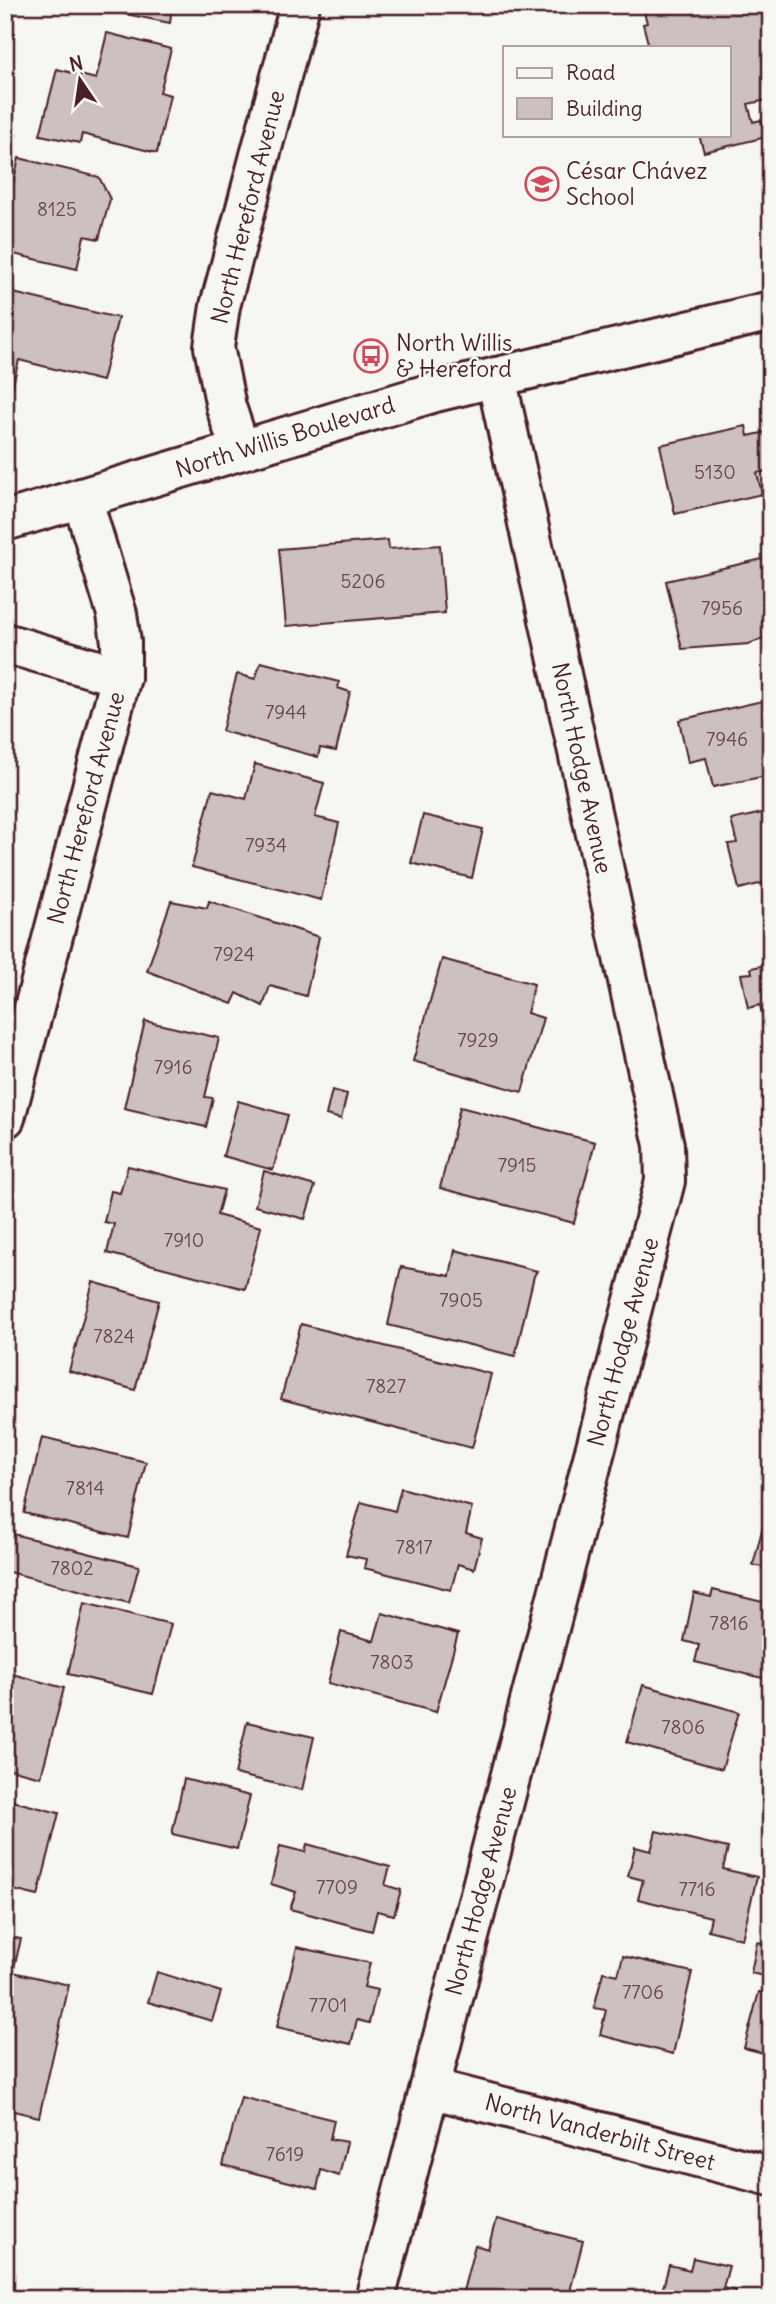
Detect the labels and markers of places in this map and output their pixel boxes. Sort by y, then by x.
place label: César Chávez School [566,156,707,211]
school or university icon: César Chávez School [523,165,561,203]
place label: North Willis & Hereford [396,328,512,383]
bus stop icon: North Willis & Hereford [352,337,390,375]

